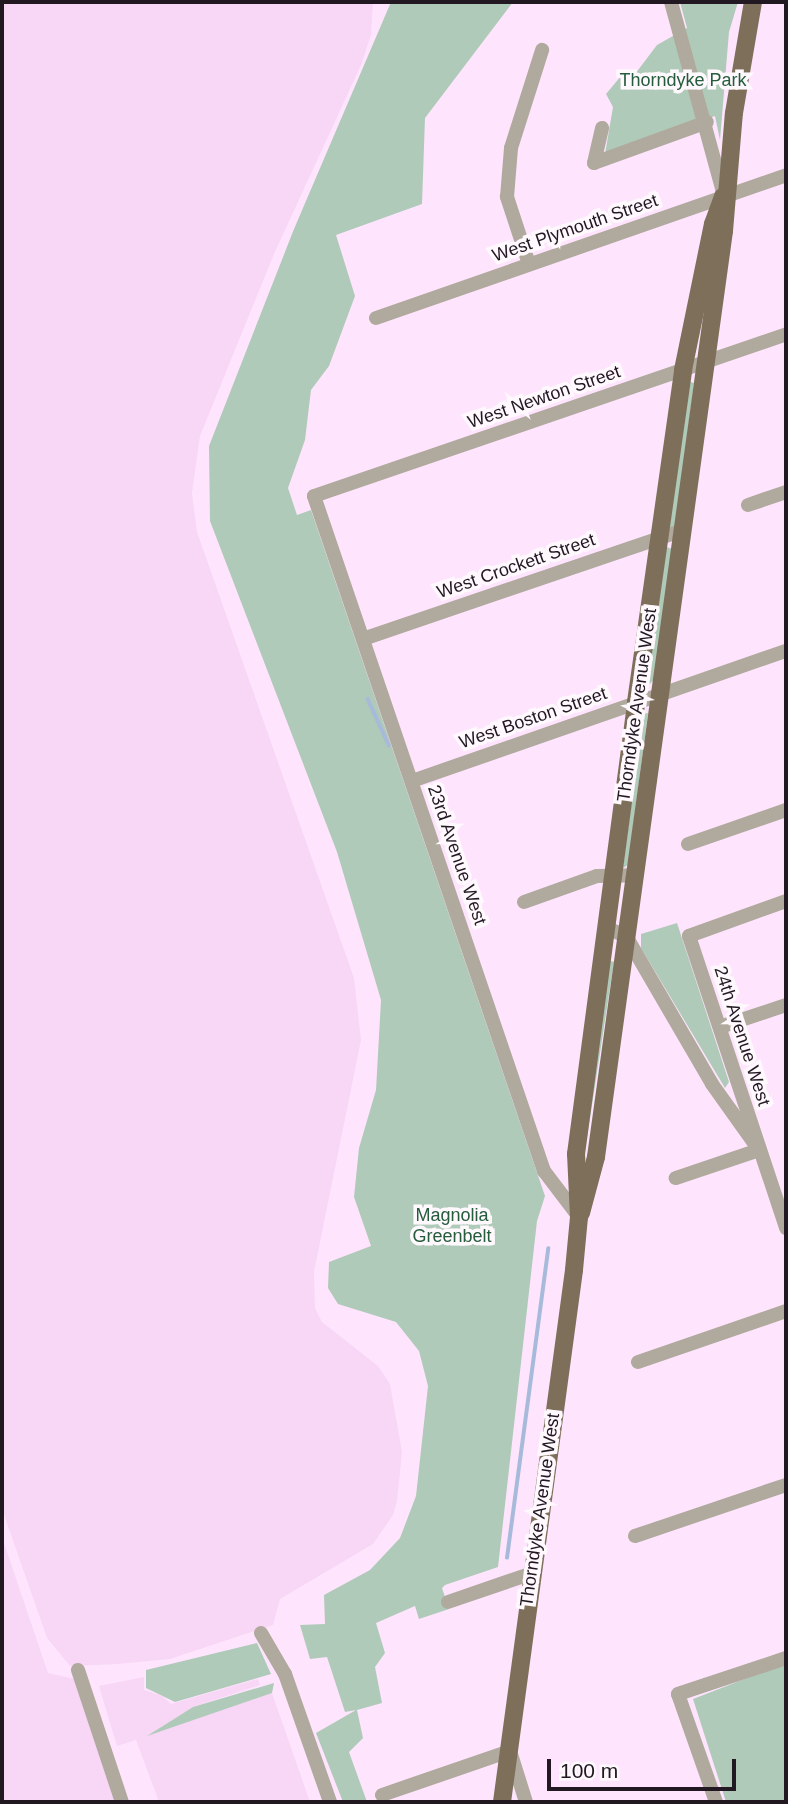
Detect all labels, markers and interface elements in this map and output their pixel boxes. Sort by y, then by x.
park label: Thorndyke Park [619,69,747,91]
street label: West Plymouth Street [489,190,661,266]
street label: West Newton Street [465,361,623,433]
street label: West Crockett Street [434,529,598,603]
street label: Thorndyke Avenue West [613,606,661,804]
street label: West Boston Street [456,683,610,753]
street label: 23rd Avenue West [423,782,491,928]
street label: 24th Avenue West [709,963,775,1109]
park label: Magnolia Greenbelt [412,1205,492,1248]
street label: Thorndyke Avenue West [516,1411,564,1609]
scale bar [550,1744,739,1788]
text: 100 m [560,1759,618,1782]

